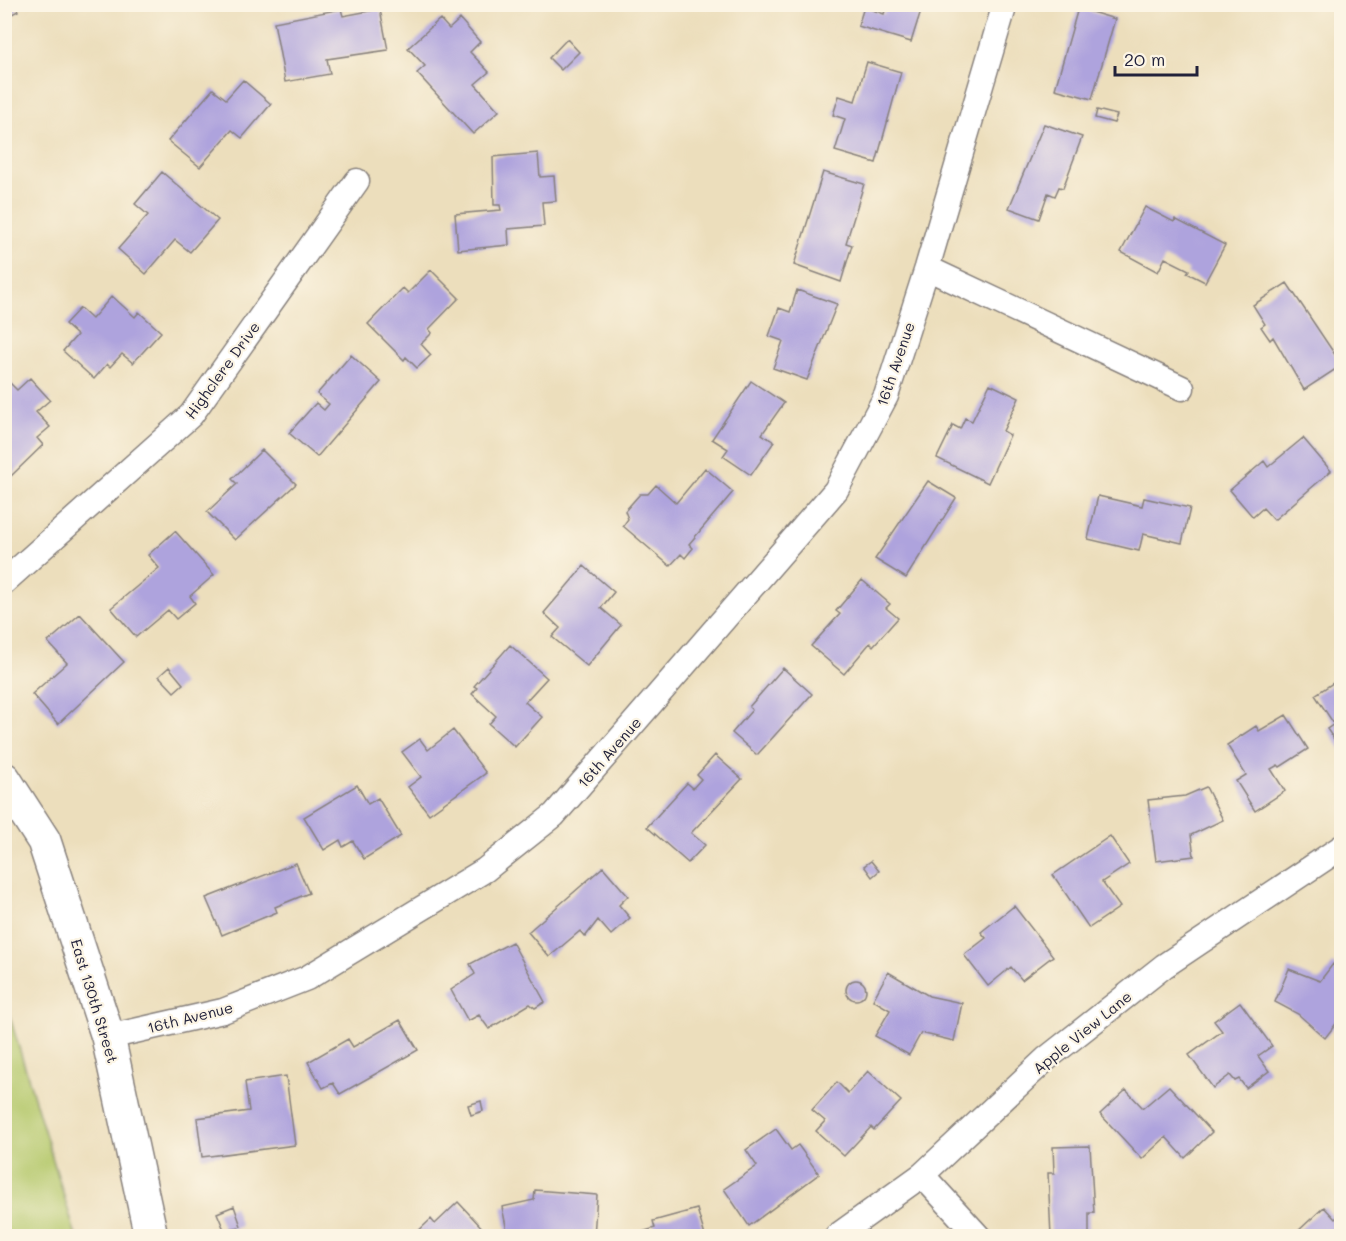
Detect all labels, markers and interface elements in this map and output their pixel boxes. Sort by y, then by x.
scale bar [1115,39,1198,77]
text: 20 m [1124,47,1165,71]
street label: Highclere Drive [180,317,264,423]
street label: 16th Avenue [871,319,919,409]
street label: 16th Avenue [573,712,645,792]
street label: East 130th Street [67,936,123,1066]
street label: Apple View Lane [1028,986,1136,1078]
street label: 16th Avenue [145,997,235,1037]

